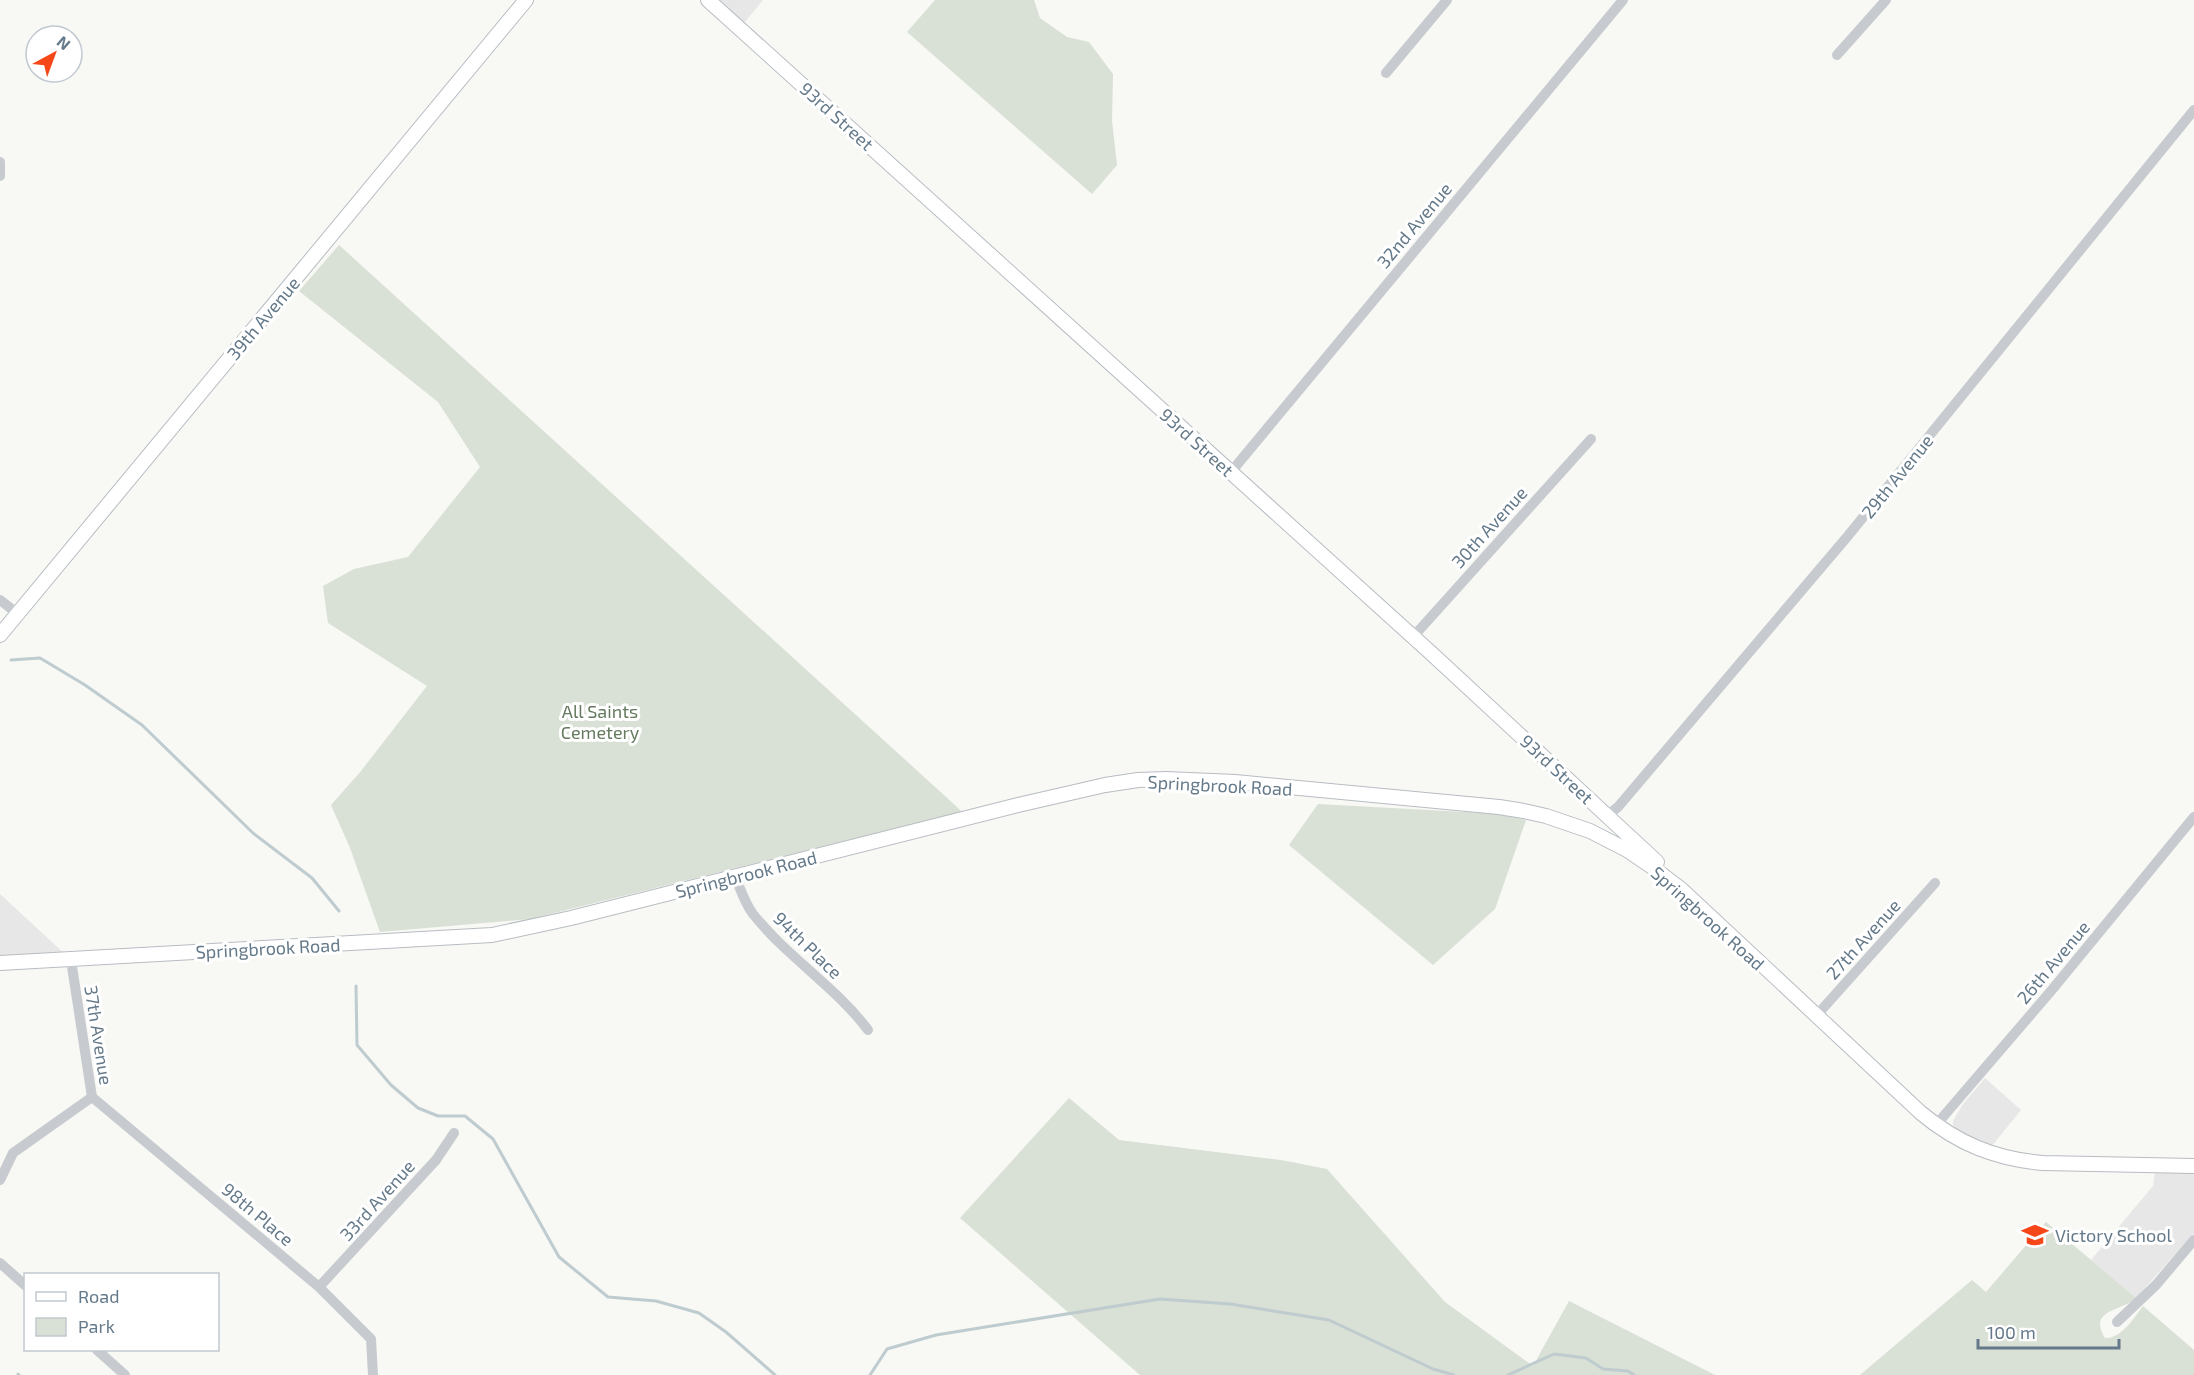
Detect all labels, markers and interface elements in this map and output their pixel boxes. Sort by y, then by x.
north arrow [24,24,84,84]
text: N [54,31,75,53]
street label: 93rd Street [796,77,879,155]
street label: 32nd Avenue [1372,178,1456,272]
street label: 39th Avenue [222,272,304,364]
street label: 93rd Street [1156,403,1239,481]
street label: 29th Avenue [1856,430,1938,522]
street label: 30th Avenue [1447,482,1531,572]
park label: All Saints Cemetery [561,700,640,743]
street label: 93rd Street [1516,730,1598,808]
street label: Springbrook Road [1147,770,1293,800]
street label: Springbrook Road [673,846,819,902]
street label: Springbrook Road [1647,861,1769,975]
street label: 27th Avenue [1821,894,1905,984]
street label: 94th Place [769,907,847,983]
street label: 26th Avenue [2012,916,2094,1008]
street label: Springbrook Road [195,933,341,963]
street label: 37th Avenue [80,984,118,1086]
street label: 33rd Avenue [335,1155,419,1245]
street label: 98th Place [218,1178,298,1250]
school or university icon: Victory School [2020,1220,2050,1250]
place label: Victory School [2055,1224,2172,1246]
legend [24,1273,219,1351]
text: Road [78,1285,119,1307]
scale bar [1978,1312,2119,1350]
text: Park [78,1315,115,1337]
text: 100 m [1987,1321,2036,1343]

